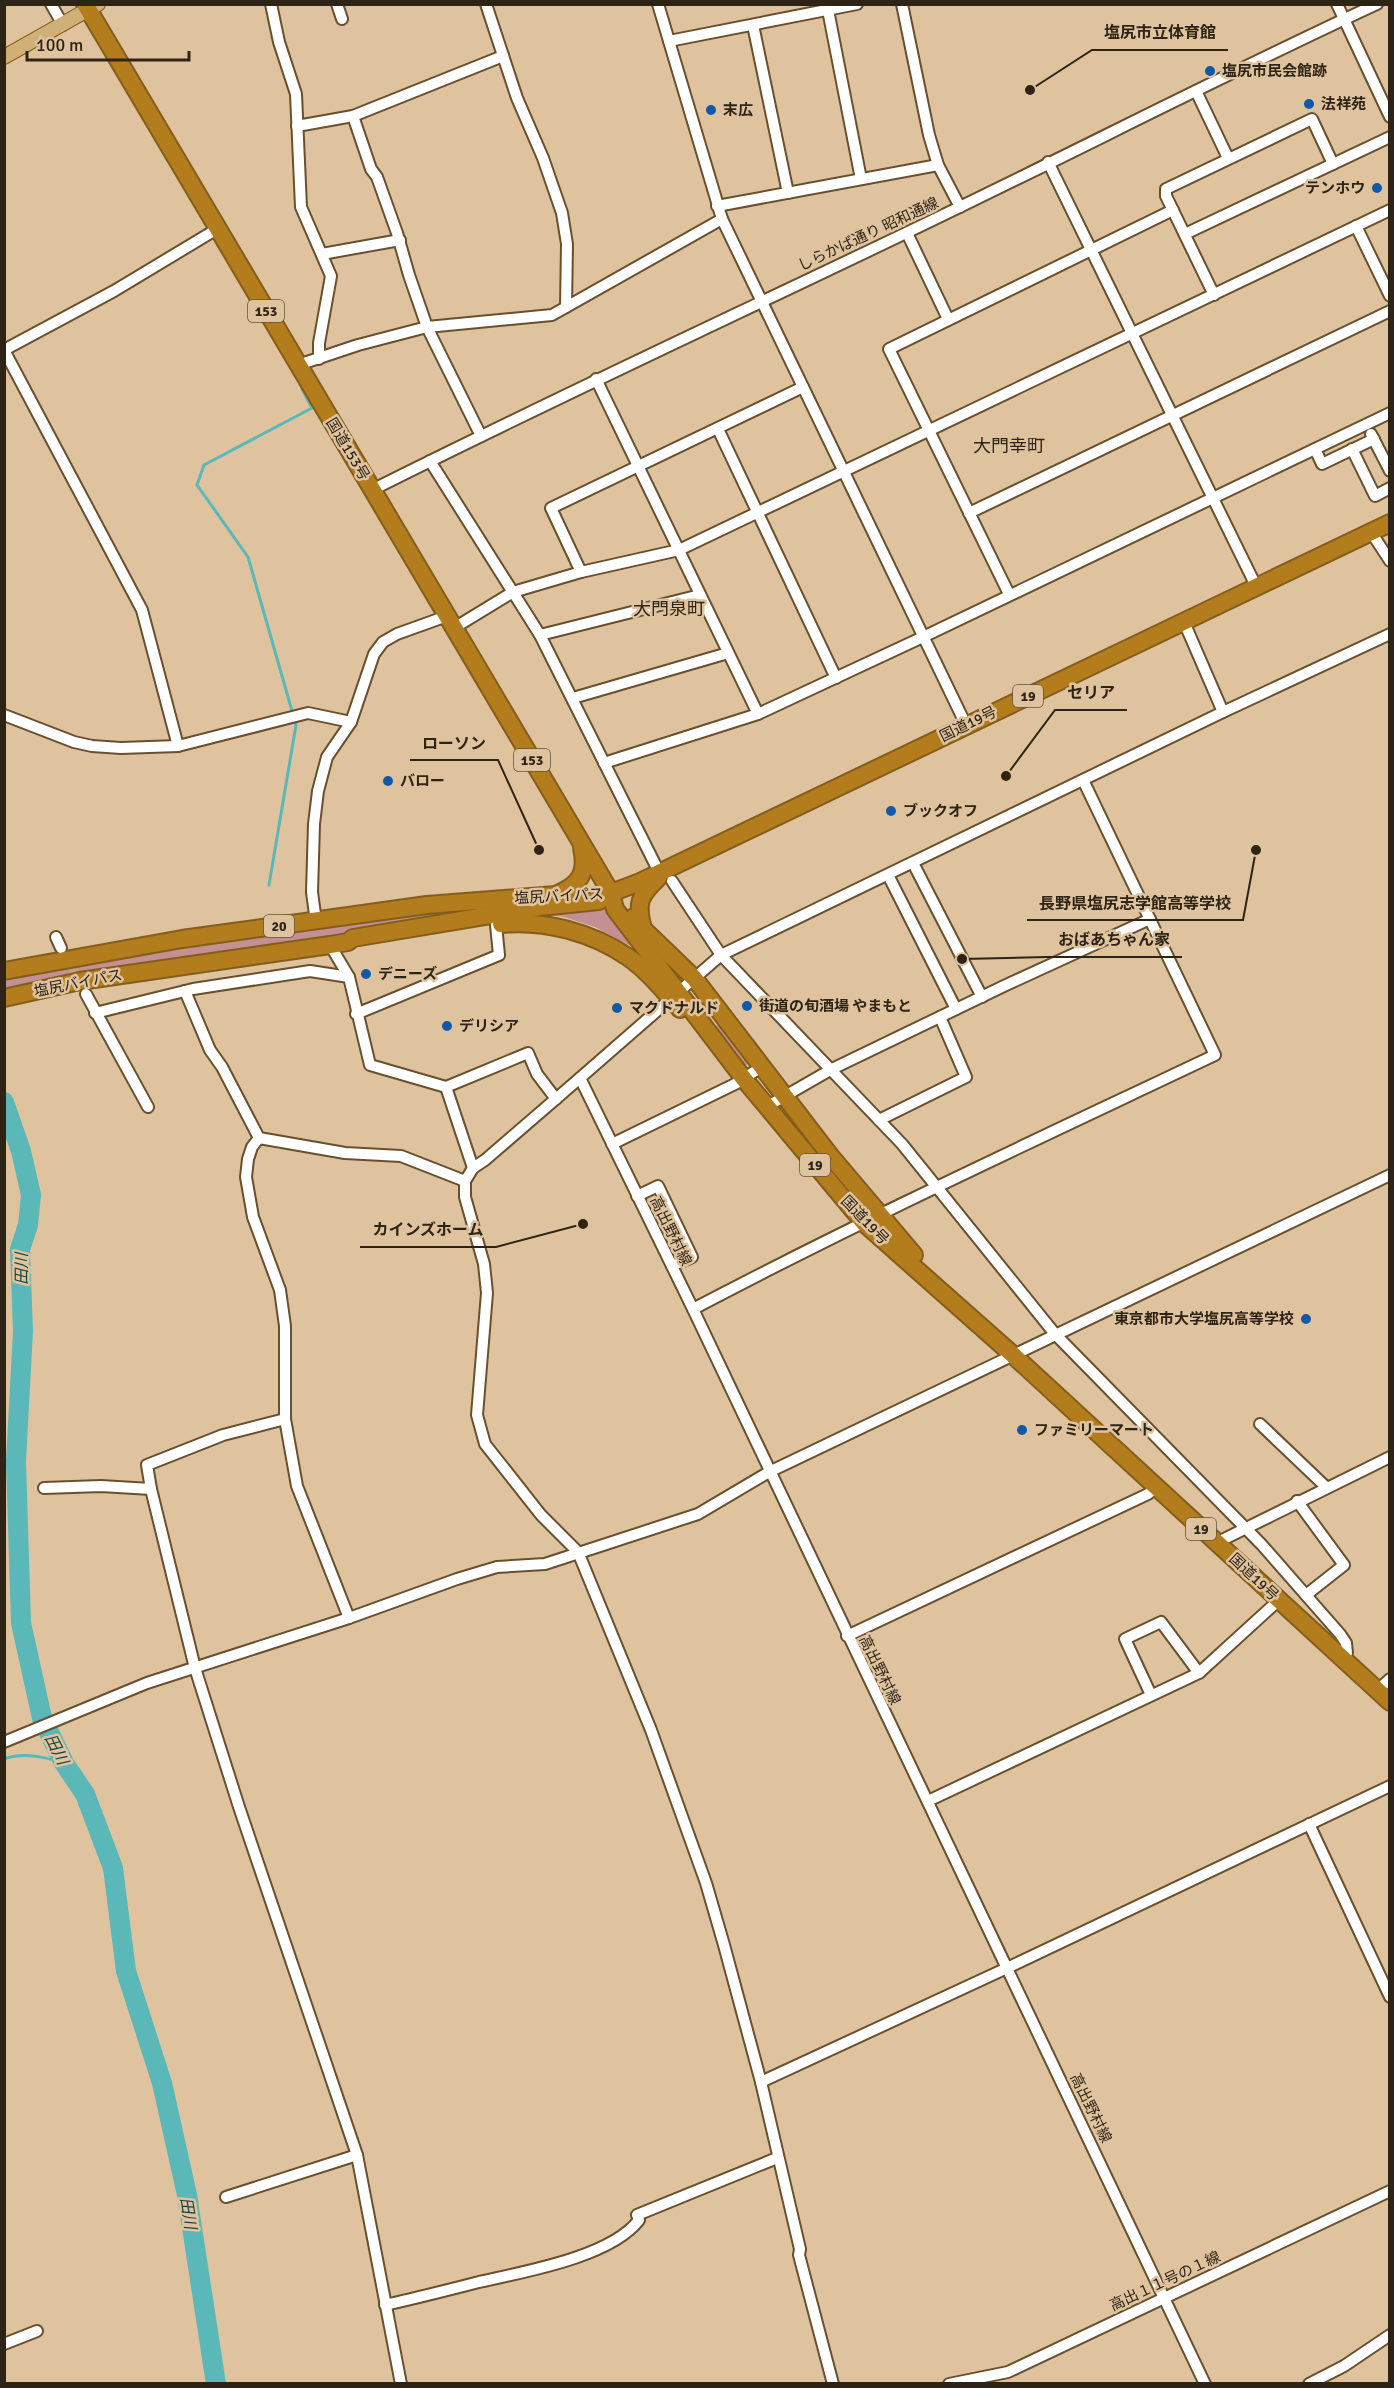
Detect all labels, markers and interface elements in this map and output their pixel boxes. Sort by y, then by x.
callout: 塩尻市立体育館 [1092,16,1228,50]
text: 塩尻市立体育館 [1104,23,1216,43]
scale bar [27,24,189,62]
text: 100 m [36,34,83,56]
place label: 塩尻市民会館跡 [1222,62,1327,80]
marker: 塩尻市民会館跡 [1203,64,1217,78]
place label: 法祥苑 [1321,95,1366,113]
marker: 法祥苑 [1302,97,1316,111]
place label: 末広 [723,101,753,119]
marker: 末広 [704,103,718,117]
place label: テンホウ [1305,179,1365,197]
marker: テンホウ [1370,181,1384,195]
street label: しらかば通り 昭和通線 [795,193,941,275]
road number: 153 [248,300,284,322]
street label: 国道153号 [322,415,374,483]
district label: 大門幸町 [973,435,1045,457]
district label: 大門泉町 [633,598,705,620]
callout: セリア [1055,676,1127,710]
text: セリア [1067,683,1115,703]
road number: 19 [1013,685,1043,707]
street label: 国道19号 [937,702,999,746]
callout: ローソン [410,726,498,760]
text: ローソン [422,734,486,754]
road number: 153 [514,749,550,771]
place label: バロー [400,772,445,790]
marker: バロー [381,774,395,788]
place label: ブックオフ [903,802,978,820]
marker: ブックオフ [884,804,898,818]
street label: 塩尻バイパス [514,885,604,907]
callout: 長野県塩尻志学館高等学校 [1027,886,1243,920]
text: 長野県塩尻志学館高等学校 [1039,894,1231,914]
road number: 20 [264,915,294,937]
callout: おばあちゃん家 [1046,923,1182,957]
text: おばあちゃん家 [1058,930,1170,950]
place label: デニーズ [378,965,437,983]
street label: 塩尻バイパス [32,966,124,1000]
marker: デニーズ [359,967,373,981]
place label: 街道の旬酒場 やまもと [759,997,912,1015]
place label: マクドナルド [629,999,719,1017]
marker: 街道の旬酒場 やまもと [740,999,754,1013]
marker: マクドナルド [610,1001,624,1015]
place label: デリシア [459,1017,519,1035]
marker: デリシア [440,1019,454,1033]
road number: 19 [800,1154,830,1176]
street label: 国道19号 [837,1192,893,1248]
street label: 高出野村線 [646,1193,696,1269]
callout: カインズホーム [360,1213,496,1247]
text: カインズホーム [372,1220,484,1240]
water label: 田川 [12,1251,32,1285]
place label: 東京都市大学塩尻高等学校 [1114,1310,1294,1328]
marker: 東京都市大学塩尻高等学校 [1299,1312,1313,1326]
place label: ファミリーマート [1034,1421,1154,1439]
marker: ファミリーマート [1015,1423,1029,1437]
road number: 19 [1186,1518,1216,1540]
street label: 国道19号 [1225,1550,1283,1604]
street label: 高出野村線 [855,1632,905,1708]
water label: 田川 [40,1731,73,1770]
street label: 高出野村線 [1066,2070,1116,2146]
water label: 田川 [176,2196,201,2232]
street label: 高出１１号の１線 [1107,2247,1223,2315]

